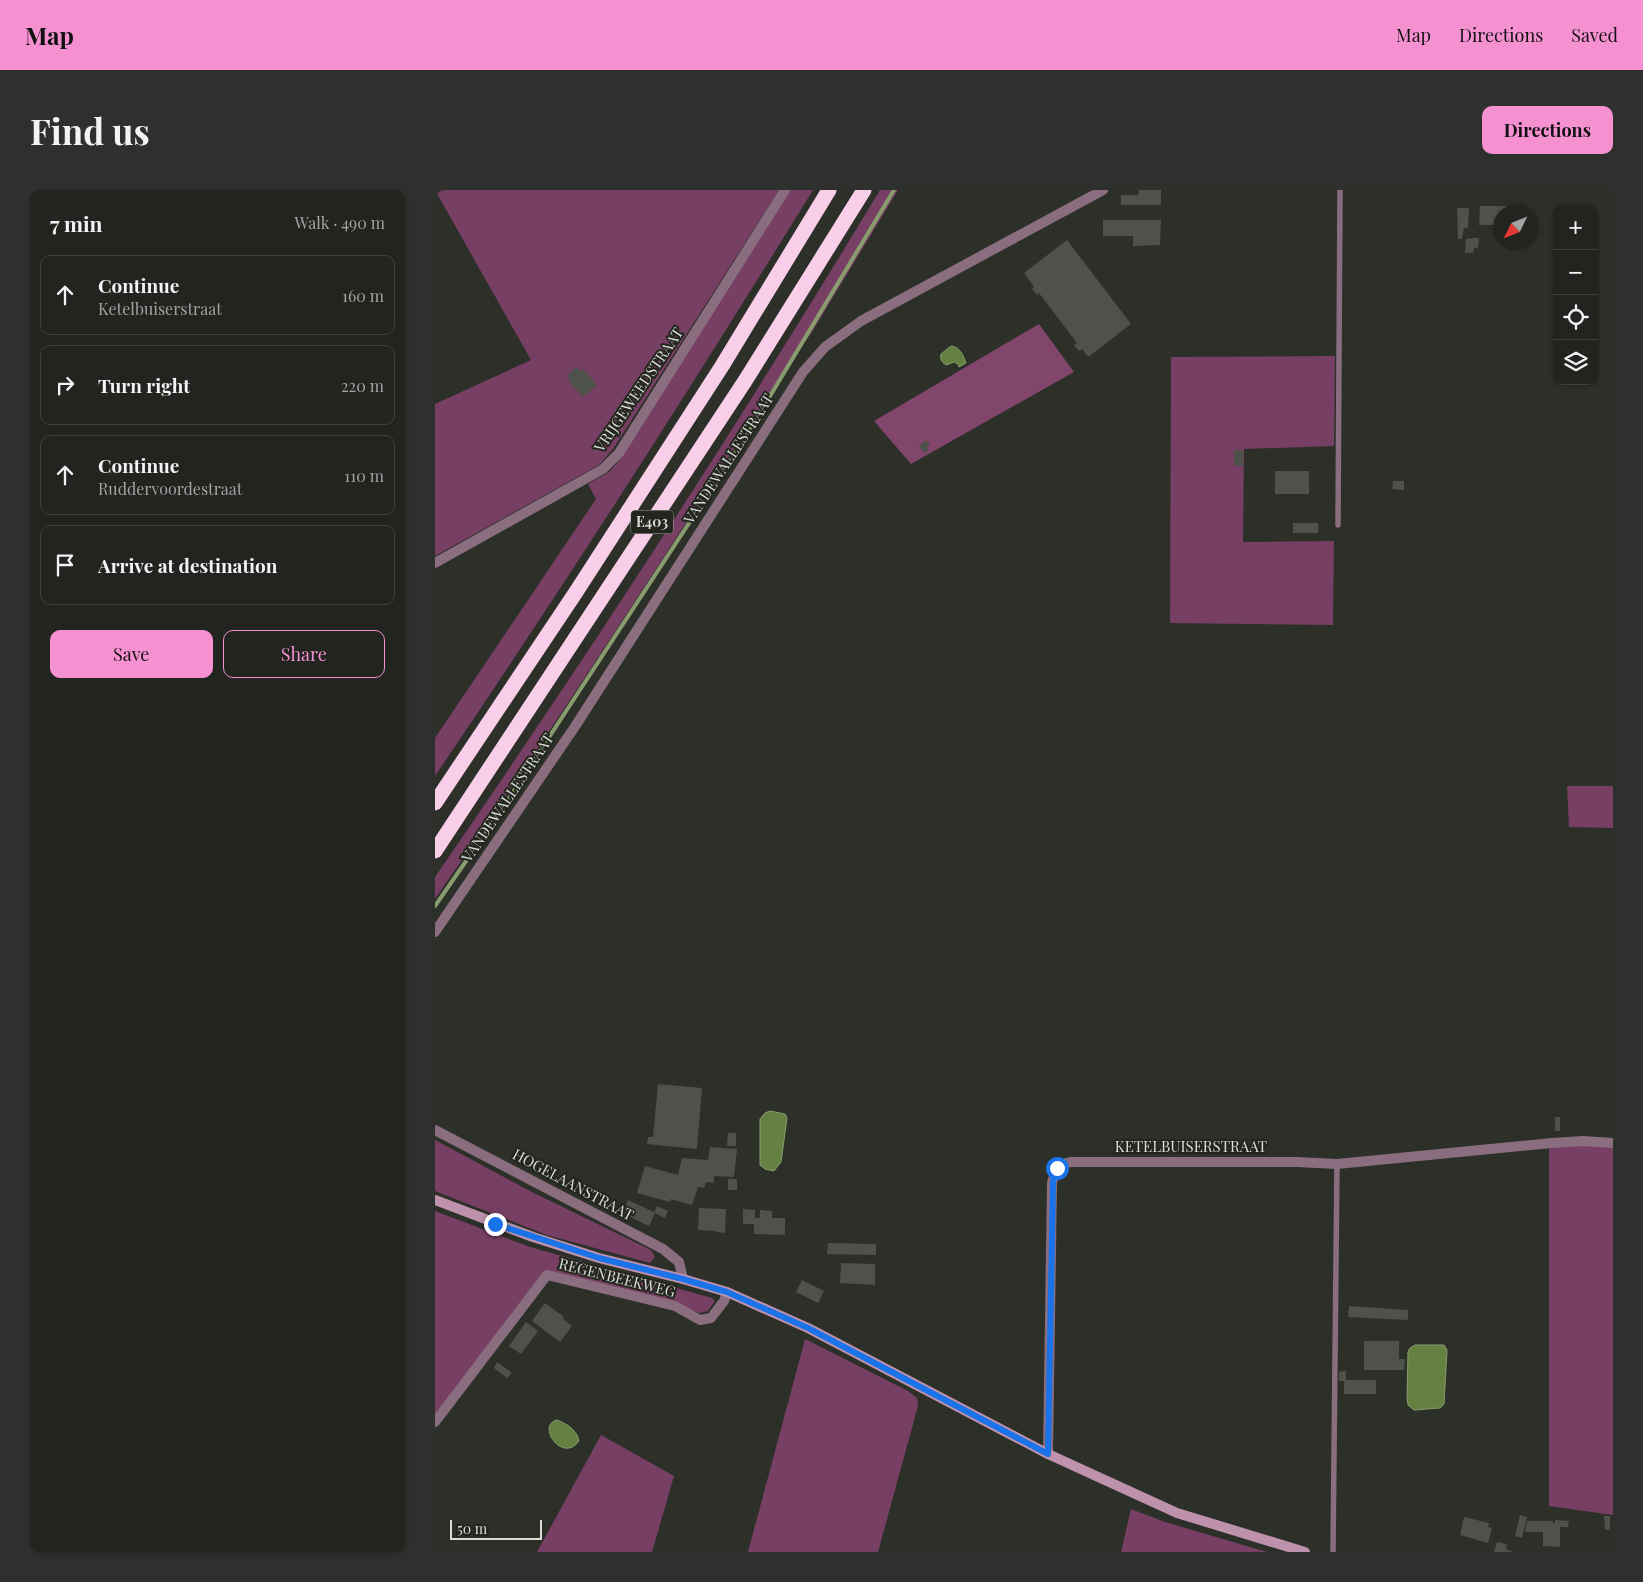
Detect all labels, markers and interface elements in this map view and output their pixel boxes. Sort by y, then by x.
text: Map [25,19,74,51]
text: Map [1396,23,1431,47]
text: Directions [1459,23,1543,47]
text: Saved [1571,23,1618,47]
button: Directions [1482,106,1613,154]
text: Find us [30,107,150,154]
north arrow [1493,205,1538,250]
map controls [1553,205,1598,385]
button: + [1553,205,1598,250]
text: 7 min [50,209,103,237]
text: Walk · 490 m [294,212,385,233]
button: − [1553,250,1598,295]
text: Continue [98,272,179,298]
icon: ahead [51,281,79,309]
text: 160 m [342,285,384,306]
button: locate [1553,295,1598,340]
text: Ketelbuiserstraat [98,298,222,319]
street label: VRIJGEWEEDSTRAAT [589,323,687,456]
button: layers [1553,340,1598,385]
icon: right [51,371,79,399]
text: Turn right [98,372,190,398]
text: 220 m [341,375,384,396]
street label: VANDEWALLESTRAAT [678,390,778,528]
text: Continue [98,452,179,478]
icon: ahead [51,461,79,489]
text: 110 m [344,465,384,486]
text: Ruddervoordestraat [98,478,242,499]
road number: E403 [631,511,673,534]
icon: arrive [51,551,79,579]
text: Arrive at destination [98,552,278,578]
button: Save [50,630,213,678]
button: Share [223,630,385,678]
street label: VANDEWALLESTRAAT [456,729,558,867]
street label: KETELBUISERSTRAAT [1115,1136,1267,1156]
street label: HOGELAANSTRAAT [509,1144,638,1225]
route start [1046,1157,1069,1180]
route end [484,1213,507,1236]
street label: REGENBEEKWEG [557,1253,678,1301]
scale bar [450,1517,543,1540]
text: 50 m [457,1519,487,1538]

